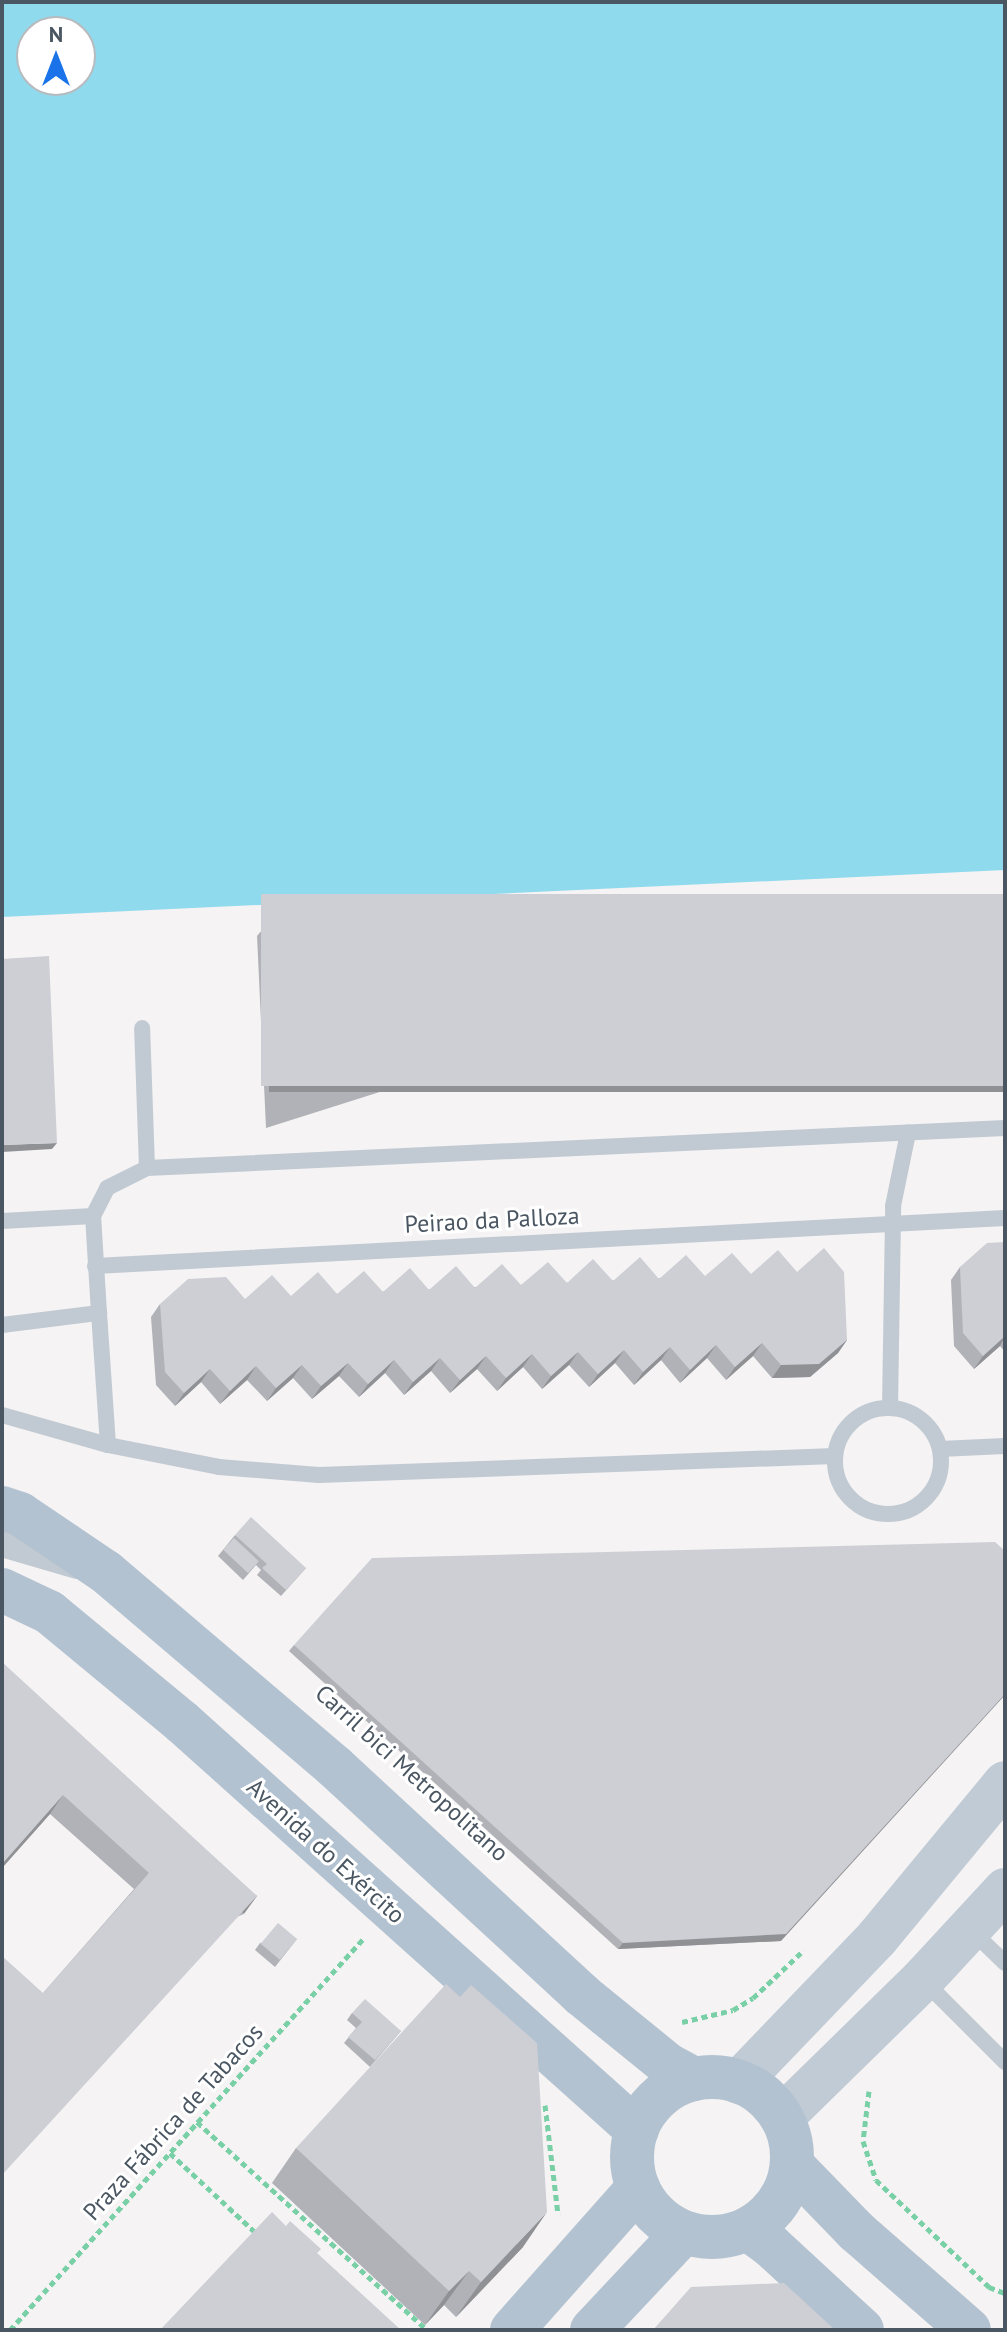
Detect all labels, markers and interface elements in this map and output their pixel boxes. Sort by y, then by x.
north arrow [16,16,96,96]
text: N [49,20,63,48]
street label: Peirao da Palloza [404,1201,580,1239]
street label: Carril bici Metropolitano [309,1679,515,1867]
street label: Avenida do Exército [241,1772,411,1930]
street label: Praza Fábrica de Tabacos [77,2018,269,2226]

